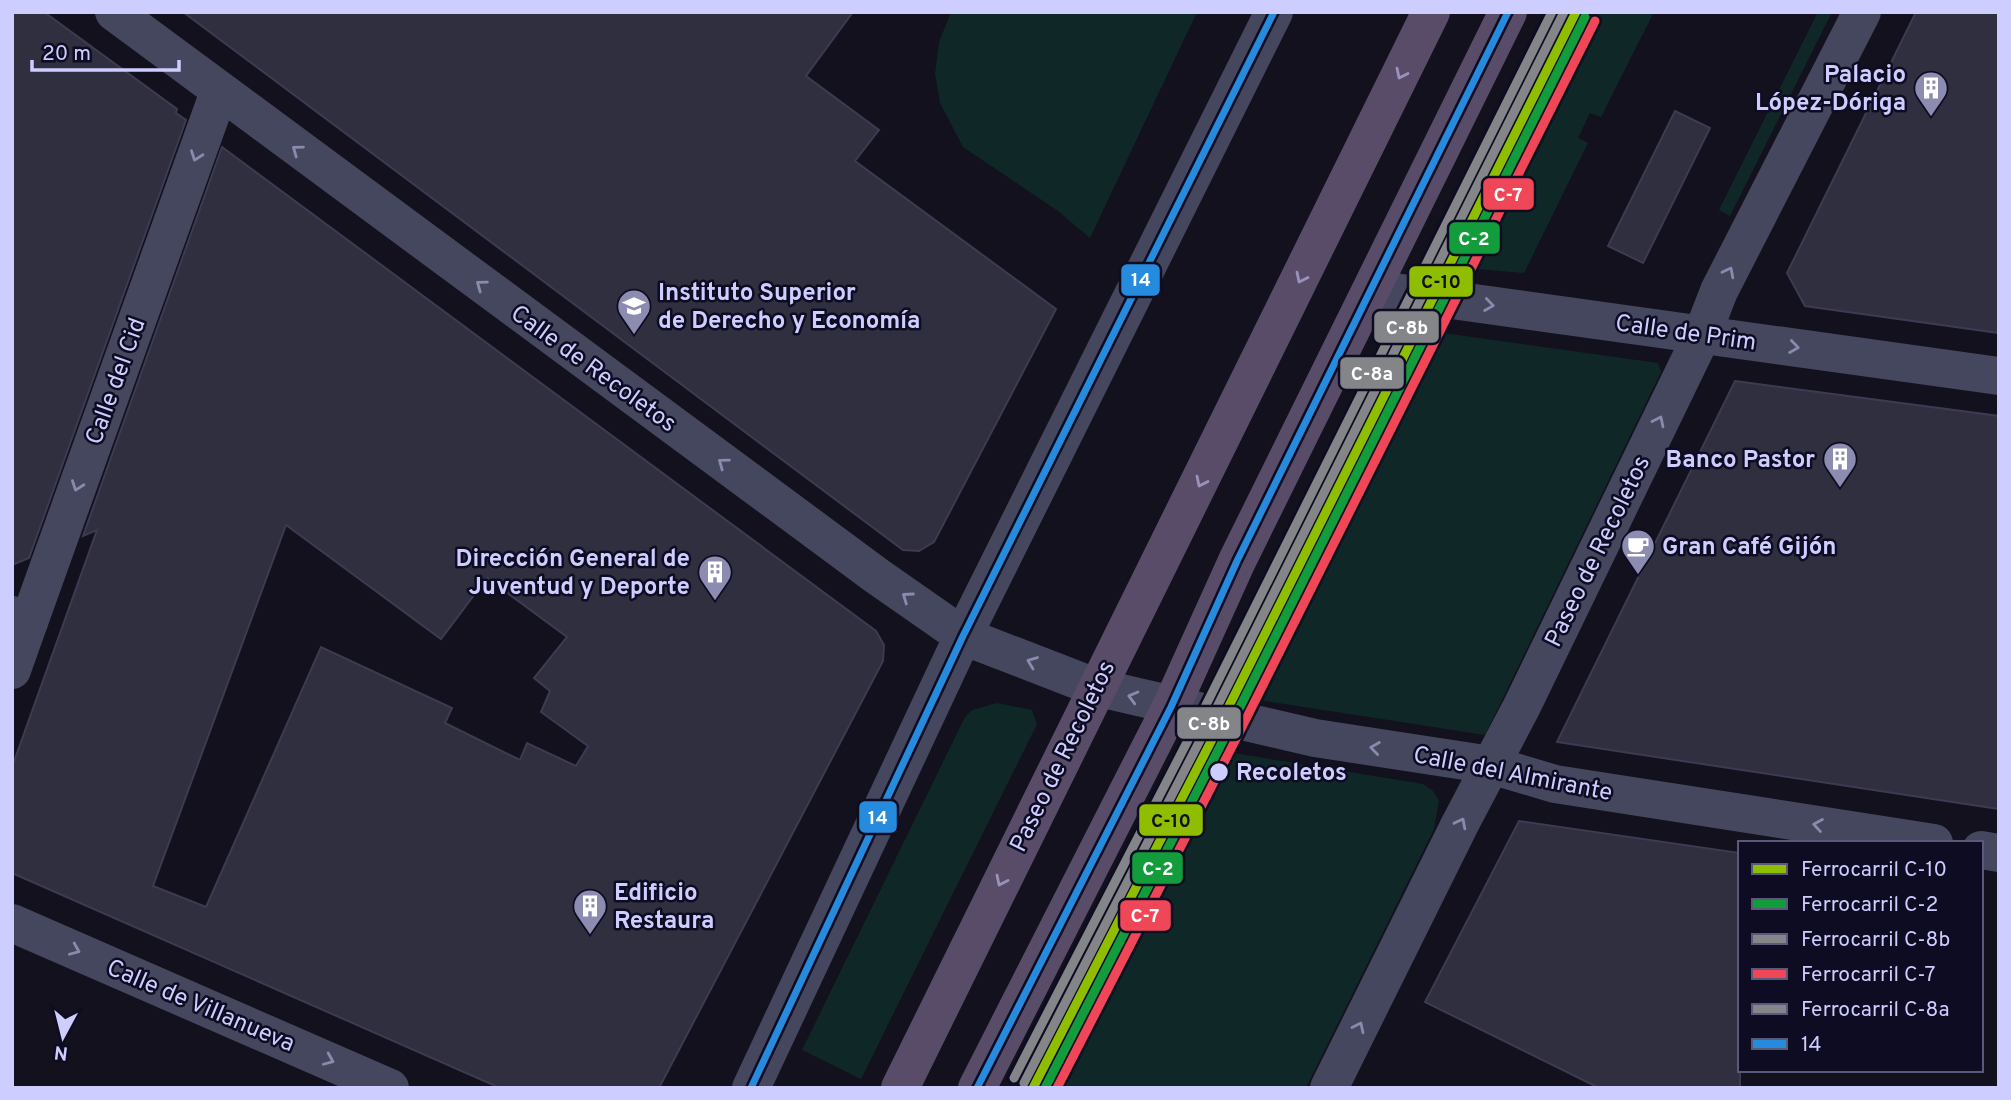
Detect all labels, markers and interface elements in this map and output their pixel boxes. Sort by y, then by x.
scale bar [32,28,178,72]
text: 20 m [42,41,91,68]
place label: Palacio López-Dóriga [1755,61,1906,119]
one-way arrow [1396,67,1410,79]
building icon: Palacio López-Dóriga [1912,69,1950,118]
one-way arrow [293,146,305,158]
one-way arrow [190,150,204,162]
line badge: C-7 [1482,177,1535,211]
text: C-7 [1494,184,1522,208]
line badge: C-2 [1448,221,1501,255]
text: C-2 [1458,228,1490,252]
line badge: 14 [1120,263,1161,297]
line badge: C-10 [1408,265,1474,298]
one-way arrow [1720,267,1734,279]
text: 14 [1131,269,1151,293]
one-way arrow [1296,271,1310,283]
text: C-10 [1421,271,1461,295]
place label: Instituto Superior de Derecho y Economía [658,279,920,337]
one-way arrow [476,281,489,293]
school or university icon: Instituto Superior de Derecho y Economía [615,287,653,336]
one-way arrow [1483,297,1495,312]
street label: Calle de Recoletos [504,299,682,440]
street label: Calle de Prim [1613,309,1758,359]
line badge: C-8b [1373,310,1440,344]
street label: Calle del Cid [80,314,154,449]
text: C-8b [1386,317,1428,341]
one-way arrow [1788,339,1799,354]
line badge: C-8a [1339,356,1405,390]
text: C-8a [1351,363,1393,387]
one-way arrow [1651,416,1665,428]
building icon: Banco Pastor [1821,440,1859,489]
place label: Banco Pastor [1666,446,1815,476]
street label: Paseo de Recoletos [1539,451,1658,652]
one-way arrow [718,459,731,471]
one-way arrow [1196,475,1210,487]
one-way arrow [72,479,86,491]
cafe icon: Gran Café Gijón [1619,527,1657,576]
place label: Gran Café Gijón [1662,533,1837,563]
place label: Dirección General de Juventud y Deporte [456,545,690,603]
building icon: Dirección General de Juventud y Deporte [696,553,734,602]
one-way arrow [902,593,915,605]
street label: Paseo de Recoletos [1004,656,1123,857]
one-way arrow [1026,657,1038,671]
one-way arrow [1127,691,1139,705]
line badge: C-8b [1176,706,1242,740]
text: C-8b [1188,713,1230,737]
one-way arrow [1369,741,1381,756]
street label: Calle del Almirante [1410,741,1615,809]
place label: Recoletos [1236,759,1347,789]
marker: Recoletos [1208,761,1230,783]
line badge: 14 [858,800,898,834]
line badge: C-10 [1138,803,1204,837]
text: 14 [868,807,888,831]
text: C-10 [1151,810,1191,834]
one-way arrow [1452,818,1466,830]
one-way arrow [1812,818,1824,833]
legend [1738,841,1983,1072]
line badge: C-2 [1131,851,1184,885]
text: Ferrocarril C-10 [1801,857,1947,884]
text: C-2 [1142,858,1174,882]
one-way arrow [995,874,1009,886]
place label: Edificio Restaura [614,879,714,937]
building icon: Edificio Restaura [571,887,609,936]
text: Ferrocarril C-2 [1801,892,1938,919]
line badge: C-7 [1119,899,1172,932]
text: C-7 [1131,905,1159,929]
text: Ferrocarril C-8b [1801,927,1950,954]
one-way arrow [68,942,80,956]
street label: Calle de Villanueva [102,954,299,1060]
text: Ferrocarril C-7 [1801,962,1936,989]
text: Ferrocarril C-8a [1801,997,1950,1024]
north arrow [28,1002,98,1072]
one-way arrow [1351,1022,1365,1034]
text: 14 [1801,1032,1821,1059]
text: N [53,1039,69,1065]
one-way arrow [321,1052,334,1066]

